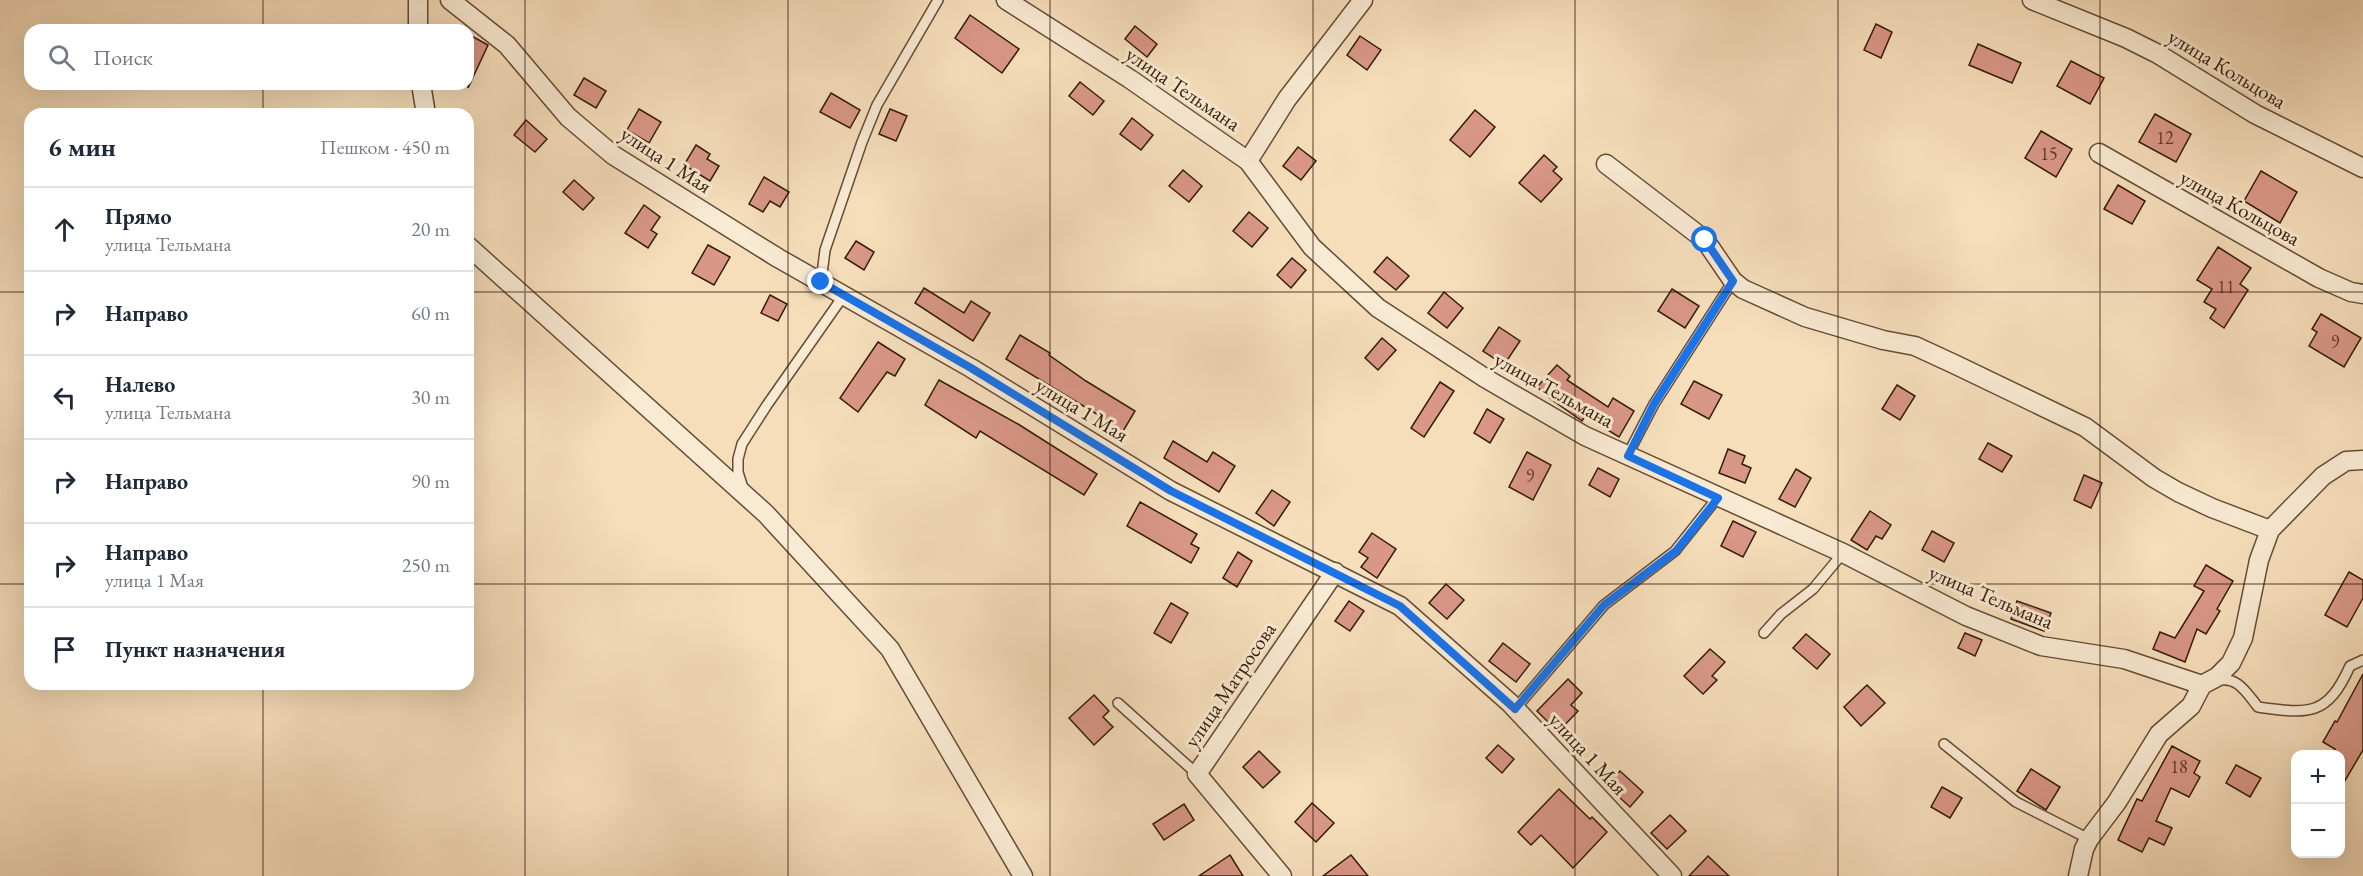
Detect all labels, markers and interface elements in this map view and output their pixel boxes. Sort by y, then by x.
street label: улица Кольцова [2163,23,2292,115]
search box [24,24,474,90]
street label: улица Тельмана [1121,40,1246,137]
icon: search [45,41,78,74]
text: Поиск [93,43,153,72]
street label: улица 1 Мая [615,120,717,199]
house number: 12 [2156,126,2174,149]
text: 6 мин [48,130,116,164]
text: Пешком · 450 m [320,134,450,160]
house number: 15 [2040,142,2058,165]
street label: улица Кольцoва [2175,163,2306,252]
text: Прямо [105,202,172,231]
icon: ahead [48,213,81,246]
text: 20 m [411,216,450,242]
route start [1691,226,1717,252]
text: улица Тельмана [105,231,231,257]
route end [807,268,833,294]
house number: 11 [2217,275,2235,298]
icon: right [48,297,81,330]
text: Направо [105,299,188,328]
text: 60 m [411,300,450,326]
house number: 9 [2331,330,2340,353]
street label: улица Тельмана [1490,346,1619,434]
text: Налево [105,370,175,399]
street label: улица 1 Мая [1031,371,1134,448]
icon: left [48,381,81,414]
text: 30 m [411,384,450,410]
text: улица Тельмана [105,399,231,425]
house number: 9 [1526,464,1535,487]
icon: right [48,465,81,498]
text: Направо [105,467,188,496]
text: 90 m [411,468,450,494]
text: Направо [105,538,188,567]
icon: right [48,549,81,582]
text: 250 m [402,552,450,578]
street label: улица Тельмана [1925,558,2058,635]
text: улица 1 Мая [105,567,204,593]
street label: улица Матросова [1178,616,1282,753]
icon: arrive [48,633,81,666]
text: Пункт назначения [105,635,285,664]
street label: улица 1 Мая [1543,706,1634,801]
map controls [2291,750,2345,858]
button: + [2291,750,2345,804]
house number: 18 [2170,755,2188,778]
button: − [2291,804,2345,858]

